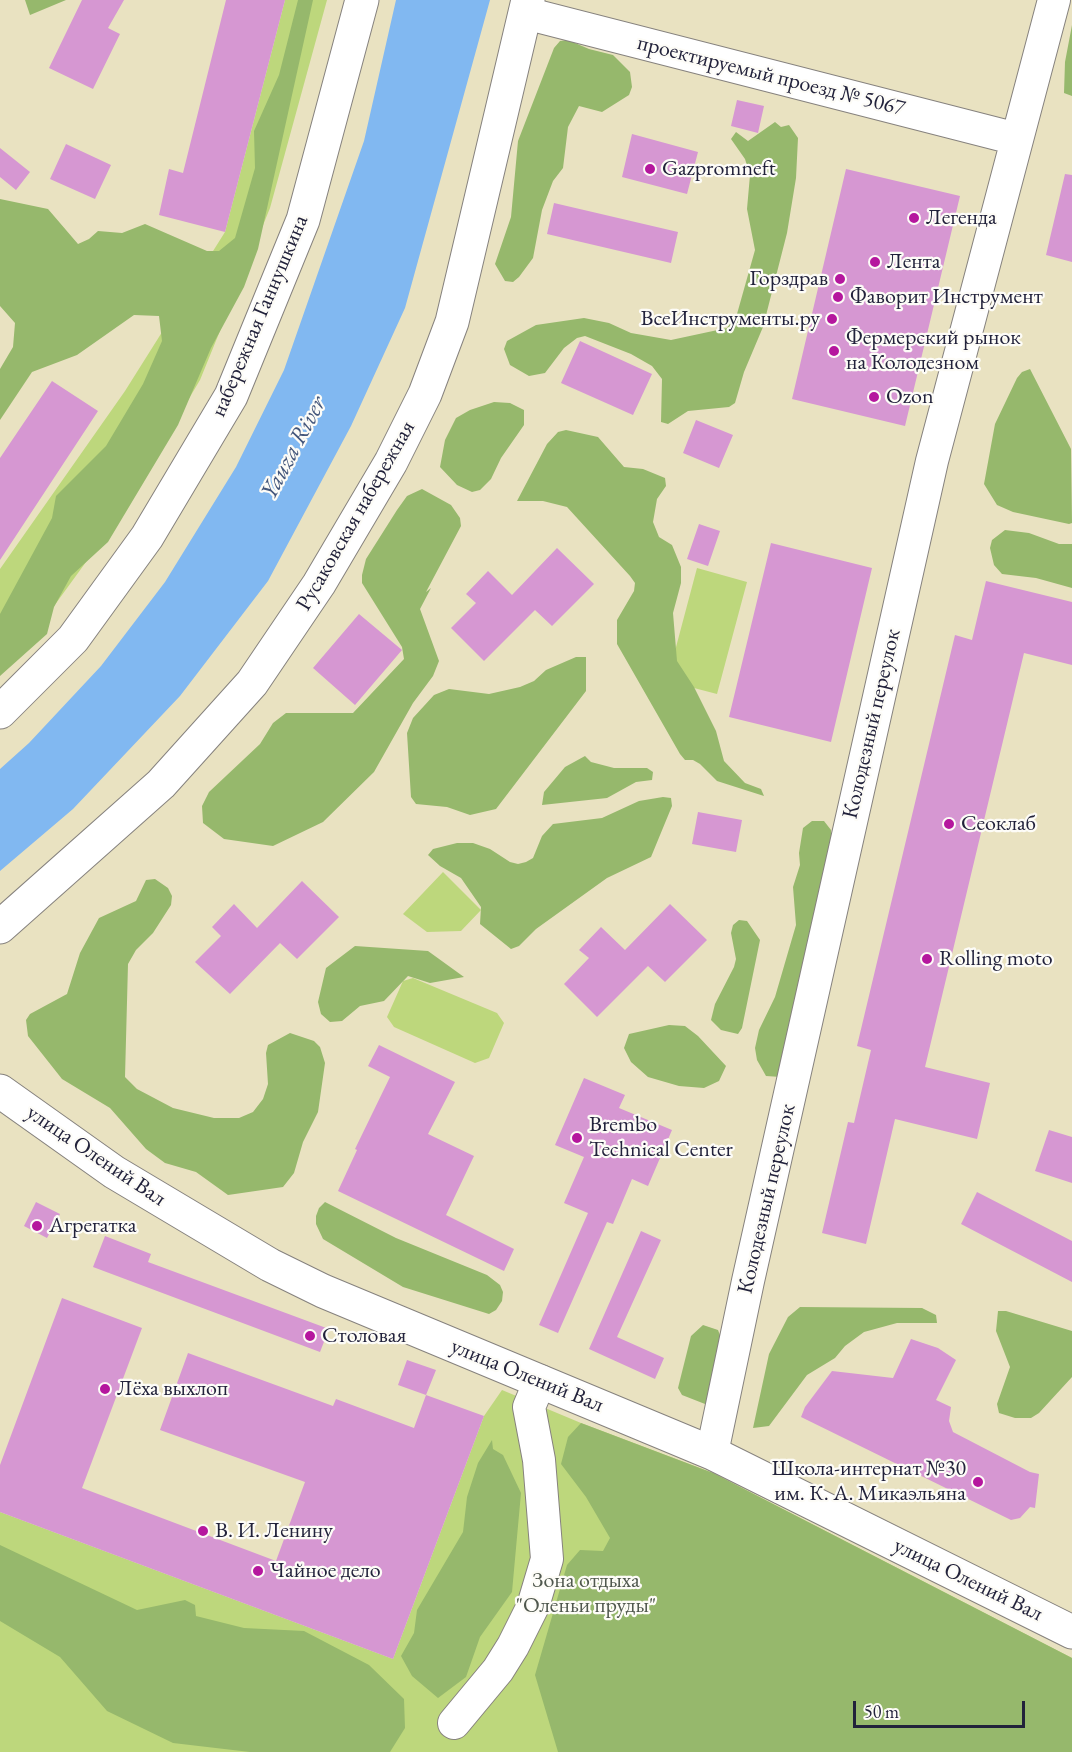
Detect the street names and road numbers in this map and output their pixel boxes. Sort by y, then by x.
street label: проектируемый проезд № 5067 [634,30,908,122]
street label: набережная Ганнушкина [206,211,314,421]
street label: Русаковская набережная [291,416,421,616]
street label: Колодезный переулок [837,627,907,821]
street label: улица Олений Вал [21,1100,171,1212]
street label: Колодезный переулок [732,1102,802,1296]
street label: улица Олений Вал [447,1333,607,1419]
street label: улица Олений Вал [889,1533,1047,1627]

